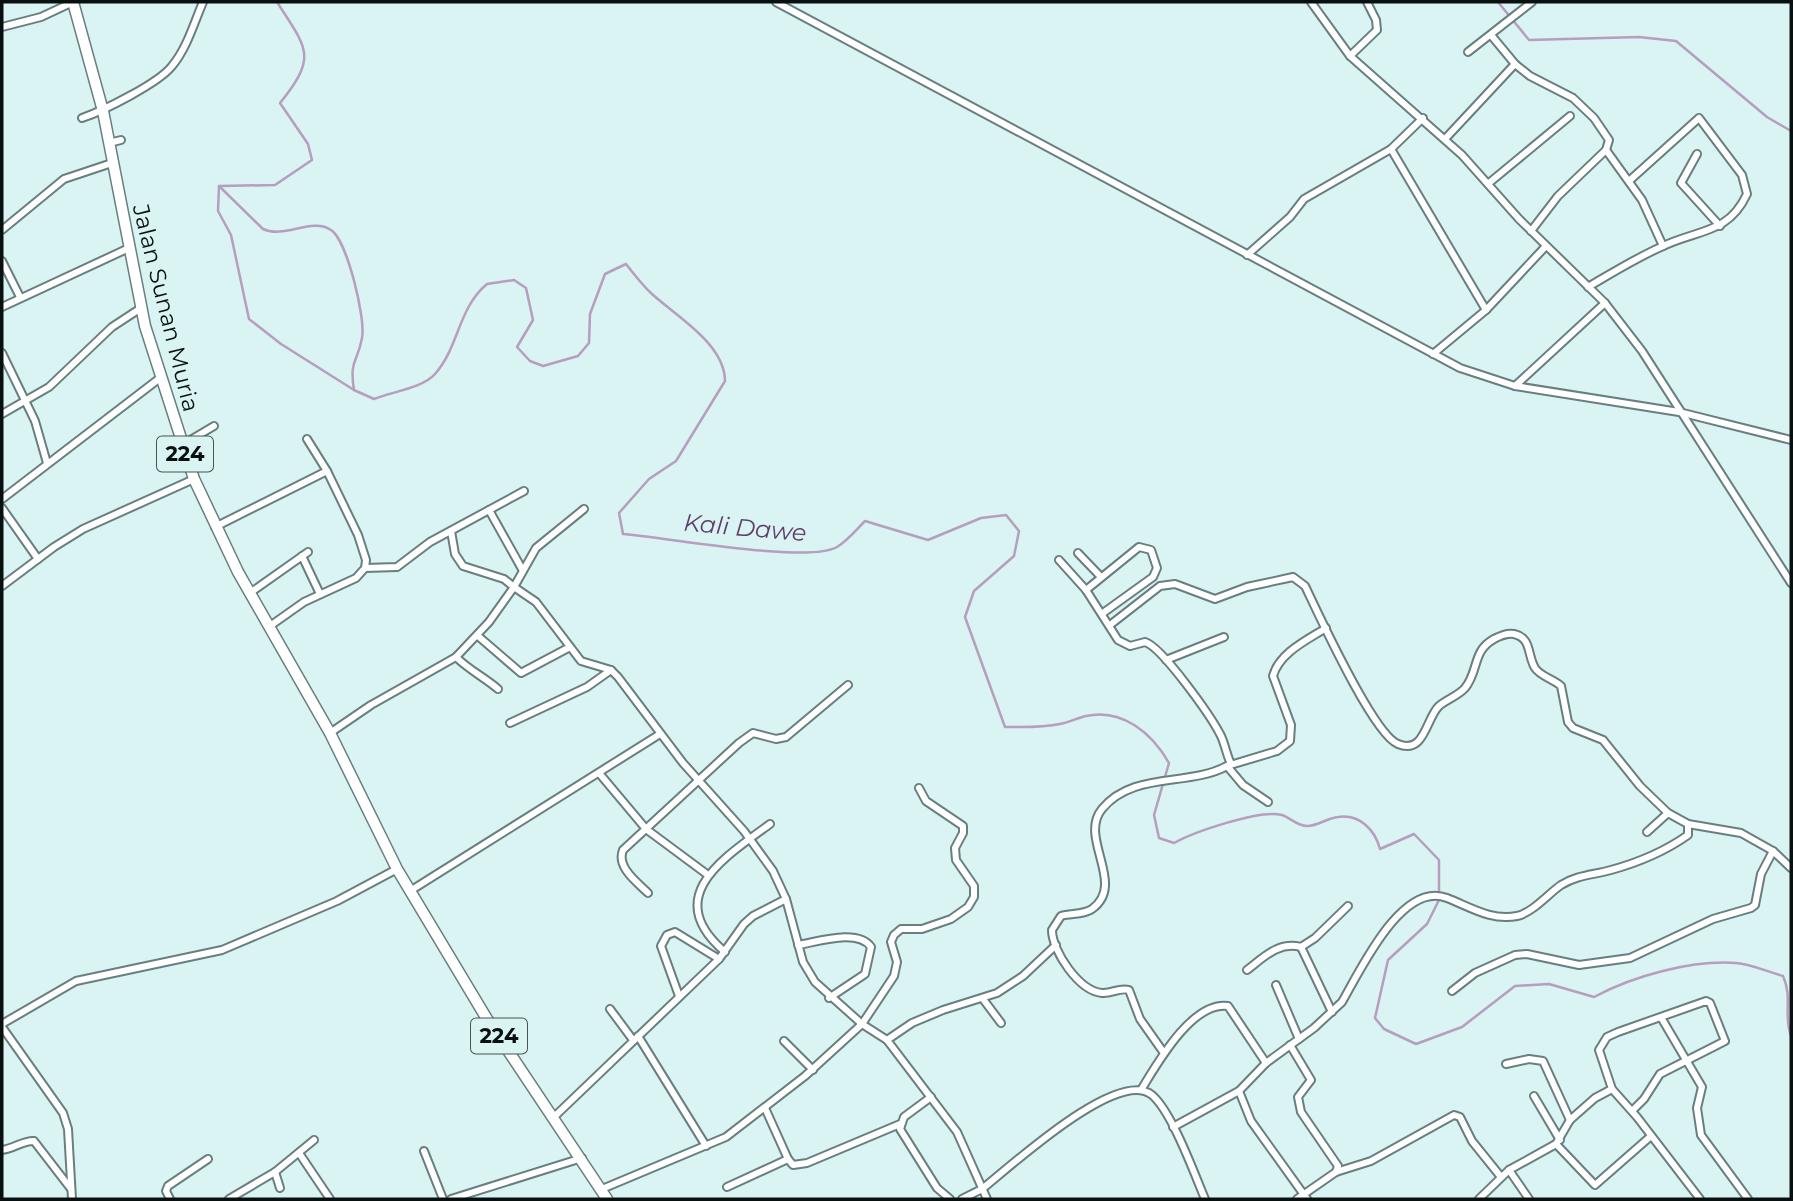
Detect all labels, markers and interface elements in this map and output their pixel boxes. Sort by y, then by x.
street label: Jalan Sunan Muria [126,200,205,415]
road number: 224 [157,436,213,472]
water label: Kali Dawe [682,508,808,547]
road number: 224 [471,1018,527,1054]

